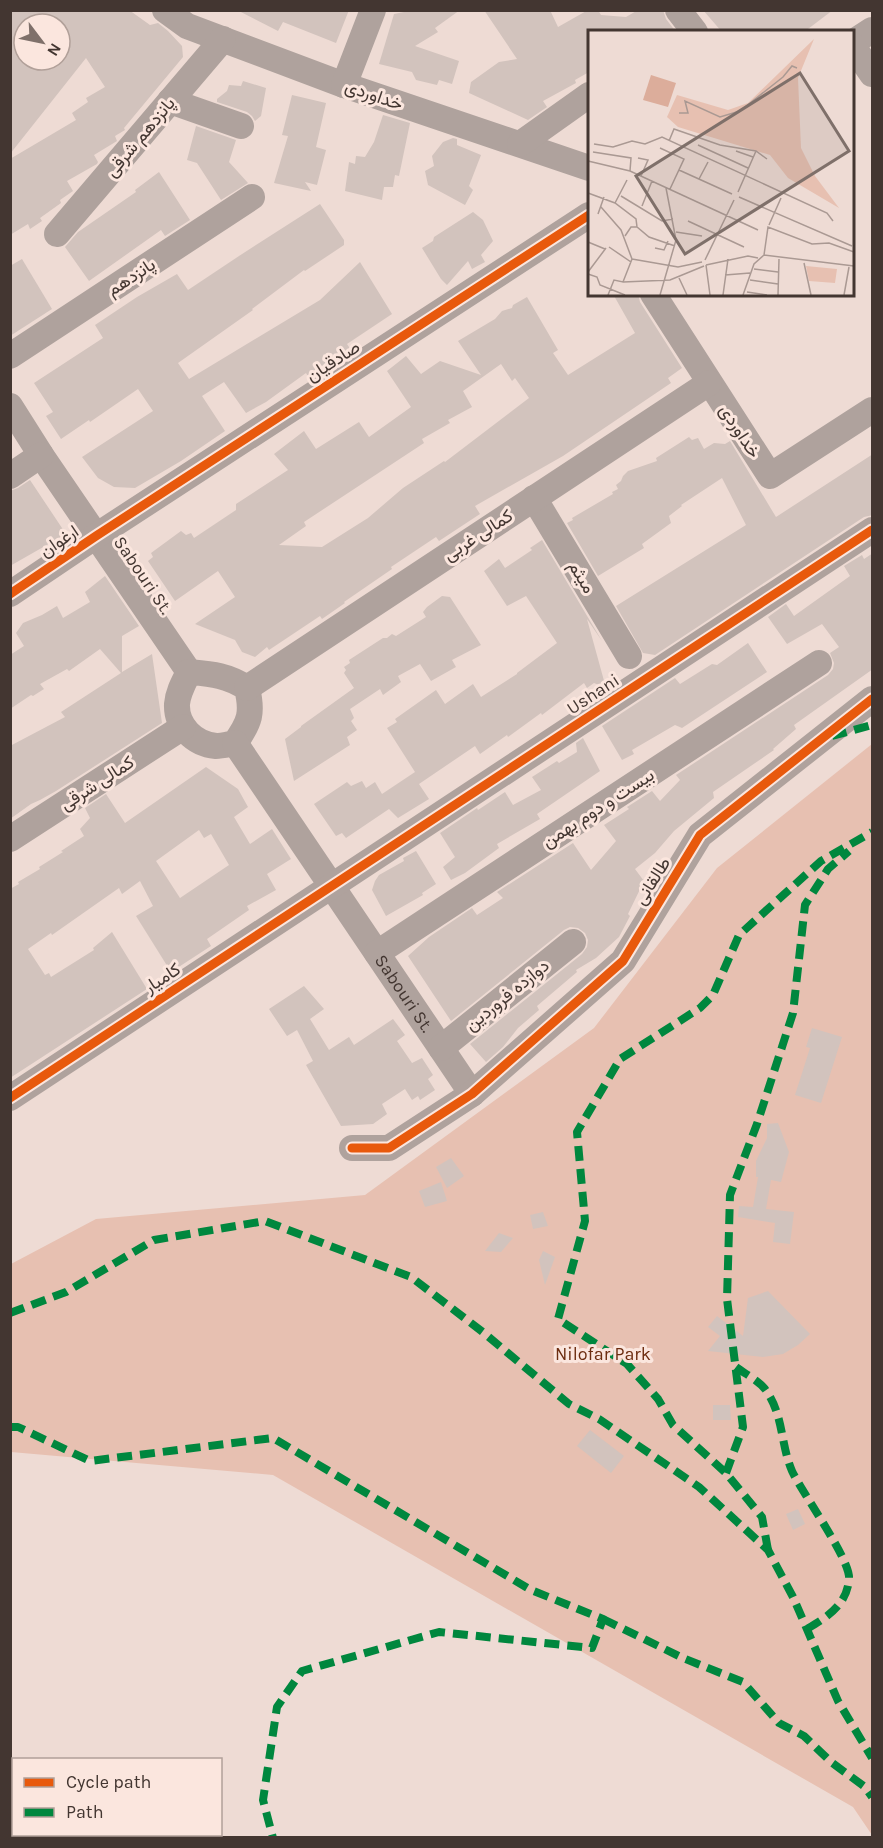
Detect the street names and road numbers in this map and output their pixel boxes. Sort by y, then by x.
street label: خداوردی [342,75,406,115]
street label: پانزدهم شرقی [100,93,181,182]
street label: پانزدهم [103,253,160,302]
street label: صادقیان [302,335,364,387]
street label: خداوردی [714,400,766,462]
street label: کمالی غربی [439,504,517,566]
street label: ارغوان [35,520,83,562]
street label: Sabouri St. [109,532,177,618]
street label: میثم [563,557,600,598]
street label: Ushani [563,669,623,719]
street label: کمالی شرقی [56,751,138,815]
street label: بیست و دوم بهمن [538,764,659,853]
street label: طالقانی [629,853,675,909]
street label: Sabouri St. [370,950,438,1036]
street label: دوازده فروردین [460,954,554,1036]
street label: کامیار [139,958,185,999]

